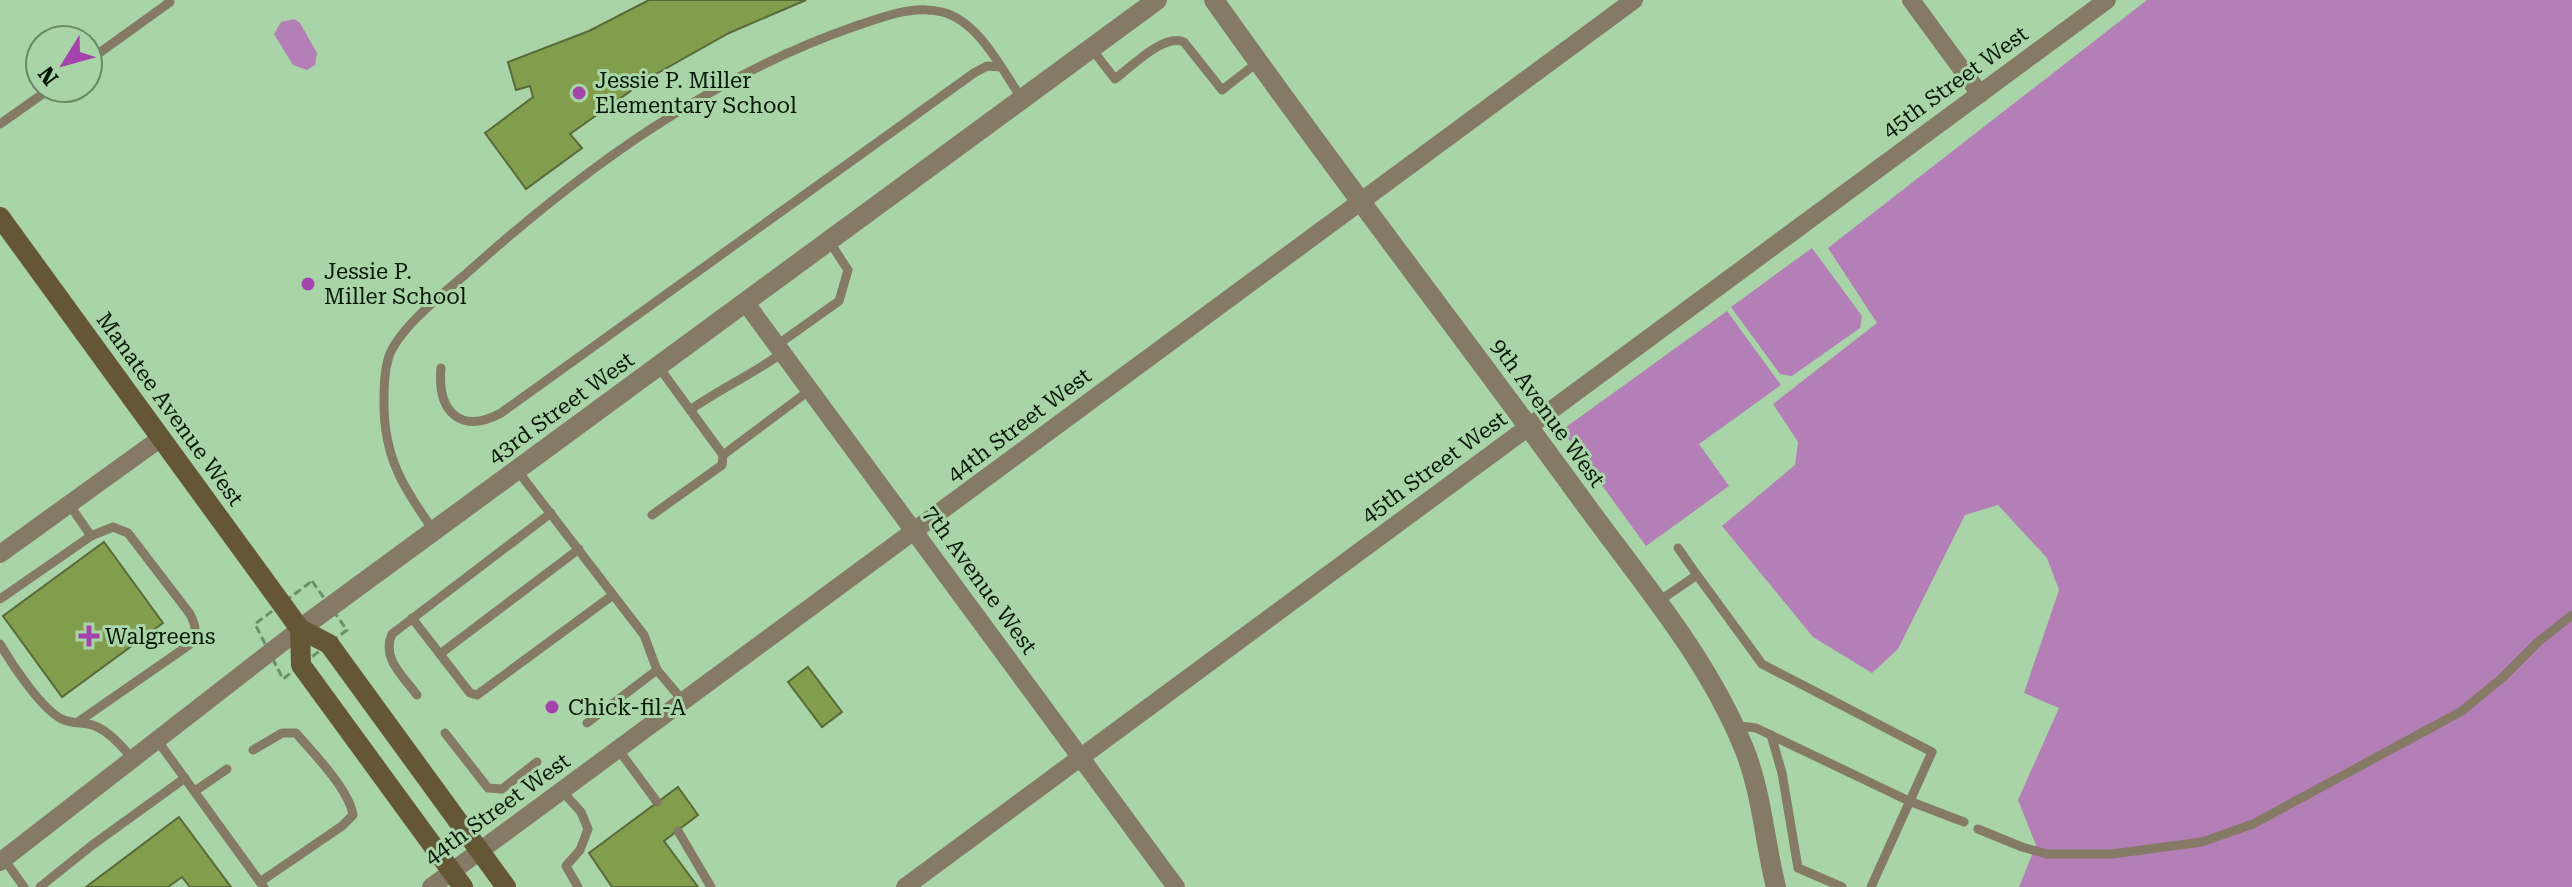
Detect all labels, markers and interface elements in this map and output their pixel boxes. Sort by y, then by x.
street label: 45th Street West [1877,21,2033,143]
north arrow [24,24,104,104]
text: N [33,61,64,90]
place label: Jessie P. Miller Elementary School [595,68,797,118]
marker: Jessie P. Miller Elementary School [570,84,588,102]
place label: Jessie P. Miller School [324,259,467,309]
marker: Jessie P. Miller School [299,275,317,293]
street label: Manatee Avenue West [91,307,249,511]
street label: 9th Avenue West [1486,334,1610,492]
street label: 43rd Street West [483,347,639,469]
street label: 44th Street West [942,363,1096,487]
street label: 45th Street West [1356,406,1512,528]
street label: 7th Avenue West [918,501,1042,659]
place label: Walgreens [105,624,215,649]
marker: Walgreens [80,627,98,645]
place label: Chick-fil-A [568,695,686,720]
marker: Chick-fil-A [543,698,561,716]
street label: 44th Street West [419,748,575,870]

